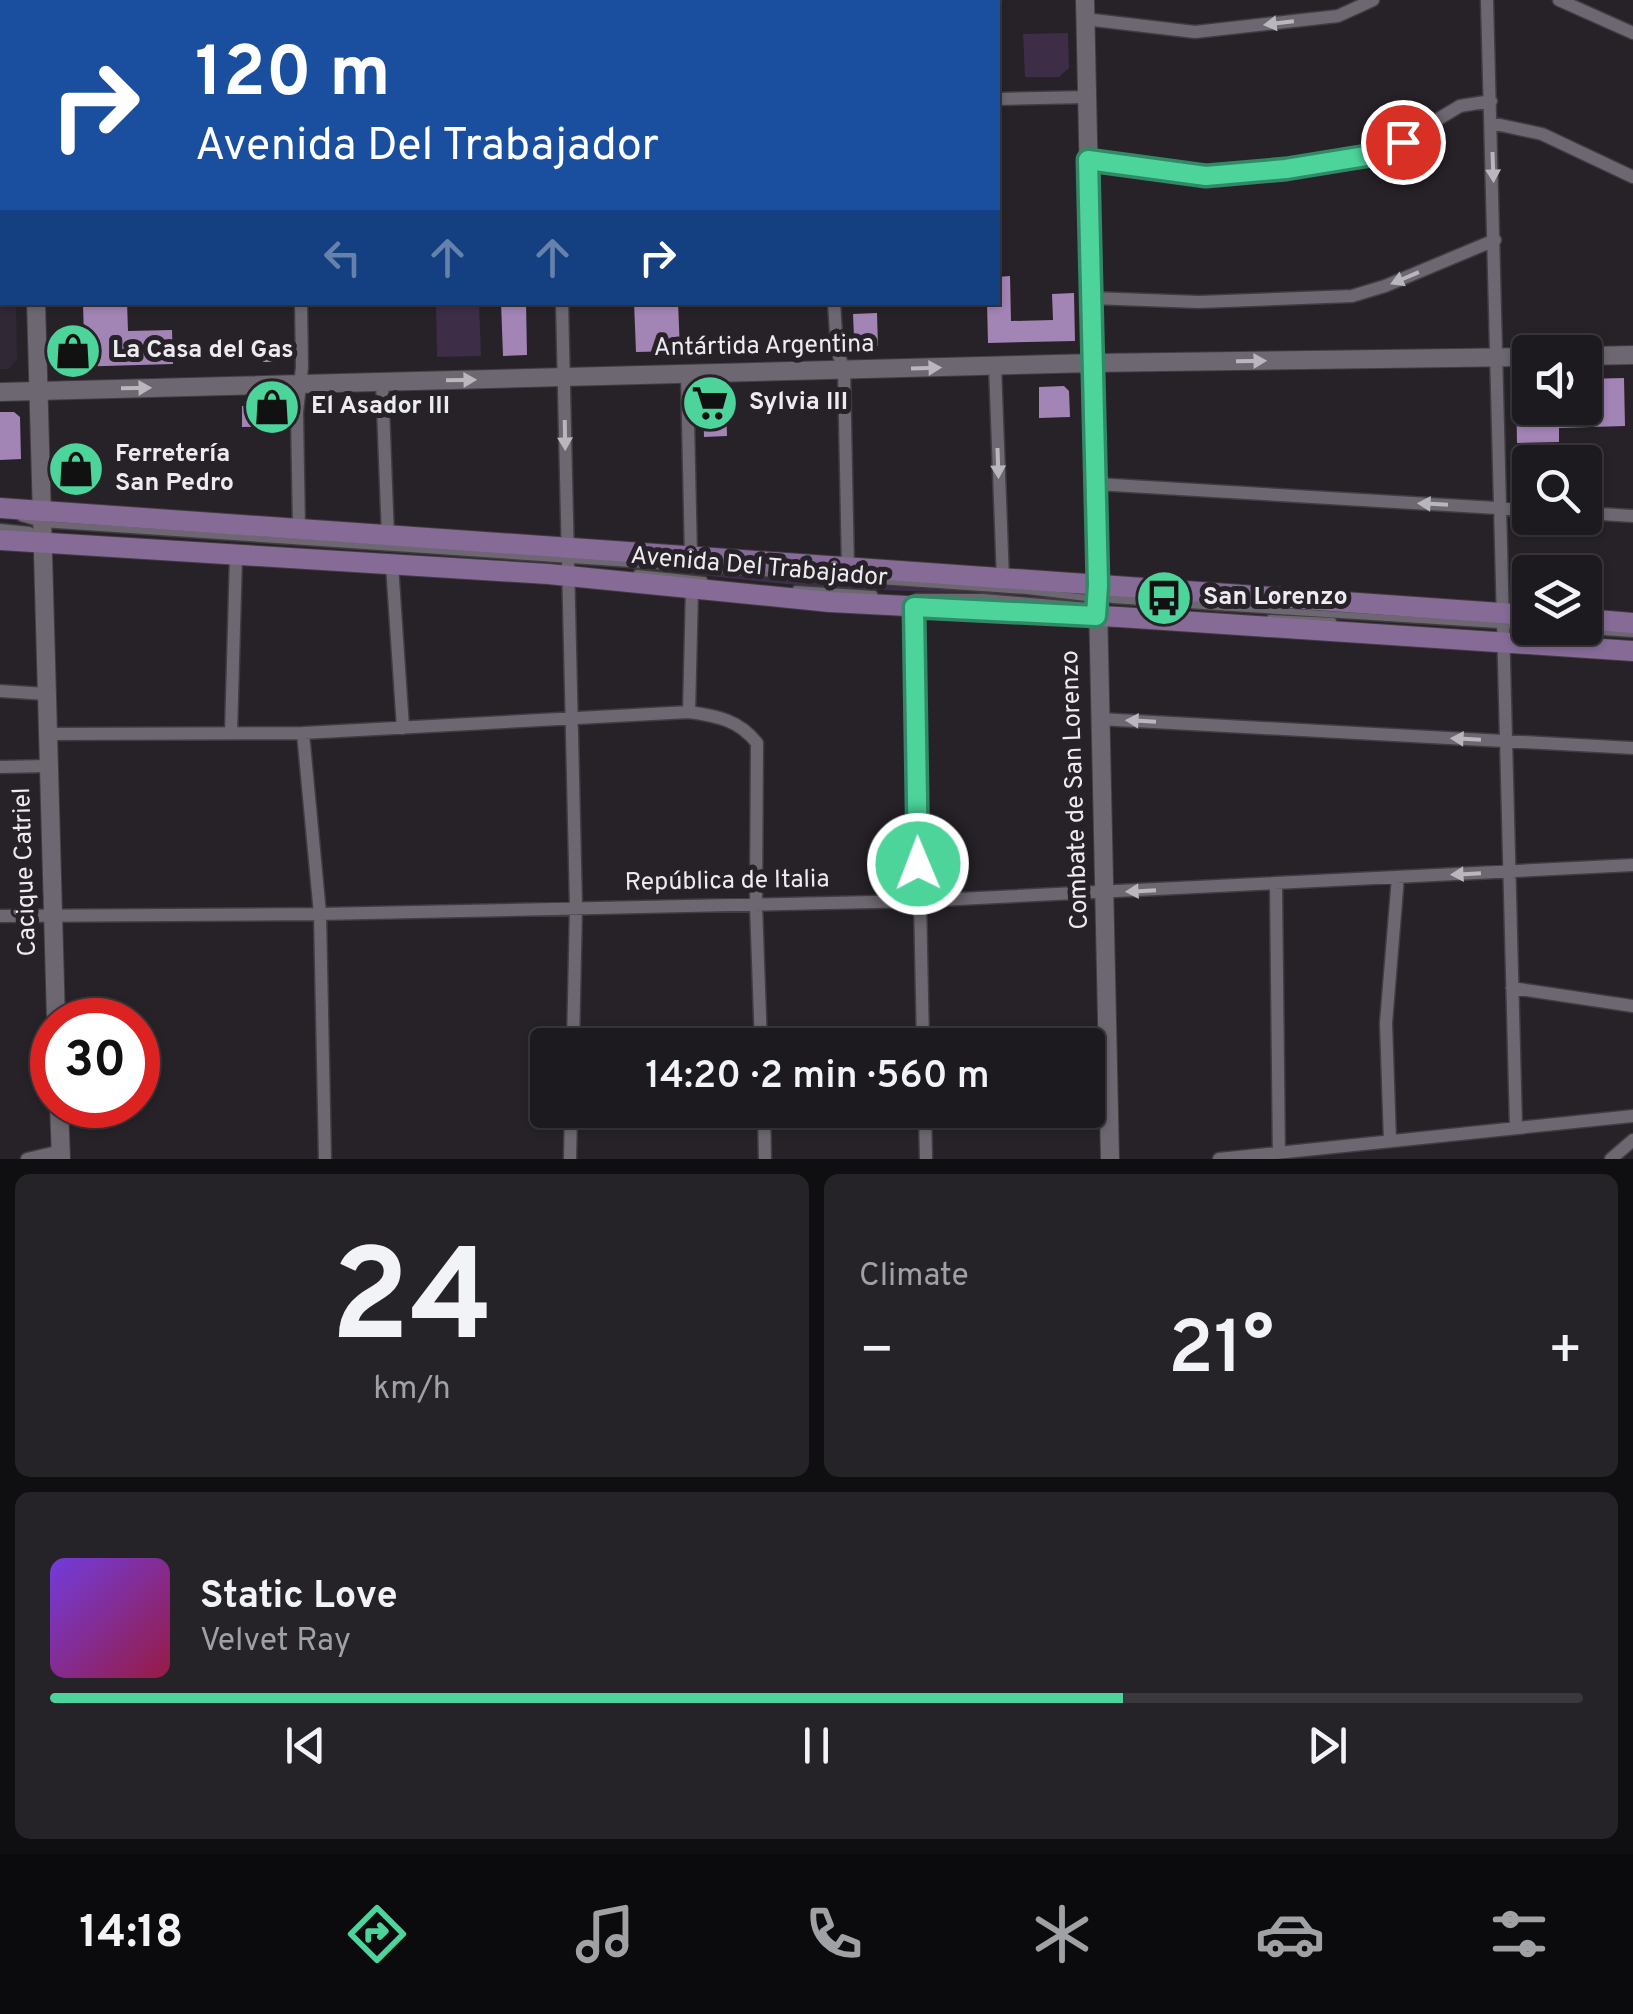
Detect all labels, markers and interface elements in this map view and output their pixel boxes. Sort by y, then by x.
one-way arrow [1263,15,1294,31]
text: 120 m [195,32,391,121]
icon: right [30,40,160,170]
pin [1361,100,1446,185]
icon: arrive [1376,115,1431,170]
text: Avenida Del Trabajador [195,119,659,176]
one-way arrow [1485,152,1501,184]
icon: left [315,230,370,285]
icon: ahead [420,230,475,285]
icon: ahead [525,230,580,285]
icon: right [630,230,685,285]
one-way arrow [1390,270,1420,286]
shop icon: La Casa del Gas [43,321,103,381]
street label: Antártida Argentina [653,329,875,365]
place label: La Casa del Gas [112,335,294,367]
map controls [1512,335,1602,645]
button: sound [1512,335,1602,425]
one-way arrow [1235,353,1267,369]
one-way arrow [910,359,942,375]
one-way arrow [446,371,478,387]
supermarket icon: Sylvia III [680,373,740,433]
shop icon: El Asador III [242,377,302,437]
one-way arrow [121,380,153,396]
place label: Sylvia III [749,387,848,419]
place label: El Asador III [311,391,450,423]
one-way arrow [558,419,574,451]
shop icon: Ferretería San Pedro [46,439,106,499]
place label: Ferretería San Pedro [115,439,234,500]
button: search [1512,445,1602,535]
one-way arrow [991,448,1007,480]
one-way arrow [1416,496,1448,512]
street label: Avenida Del Trabajador [629,541,889,595]
button: layers [1512,555,1602,645]
bus stop icon: San Lorenzo [1134,568,1194,628]
place label: San Lorenzo [1203,582,1348,614]
street label: Combate de San Lorenzo [1055,650,1097,930]
one-way arrow [1125,713,1157,729]
one-way arrow [1449,731,1481,747]
street label: Cacique Catriel [7,787,45,957]
position arrow [866,812,970,916]
street label: República de Italia [624,864,830,900]
one-way arrow [1449,866,1481,882]
one-way arrow [1125,883,1157,899]
speed limit sign: 30 [30,998,160,1128]
text: 14:20 · 2 min · 560 m [645,1053,990,1102]
text: 24 [330,1222,494,1387]
text: Climate [859,1257,969,1297]
text: 21° [1168,1305,1274,1400]
text: − [859,1318,894,1388]
text: + [1548,1318,1583,1388]
text: km/h [373,1370,451,1410]
text: Static Love [200,1573,398,1622]
text: Velvet Ray [200,1622,351,1662]
icon: previous [278,1718,333,1773]
icon: pause [789,1718,844,1773]
icon: next [1300,1718,1355,1773]
icon: directions [342,1899,412,1969]
icon: music [570,1899,640,1969]
icon: phone [799,1899,869,1969]
icon: climate [1027,1899,1097,1969]
icon: car [1255,1899,1325,1969]
icon: filters [1484,1899,1554,1969]
text: 14:18 [79,1906,183,1963]

